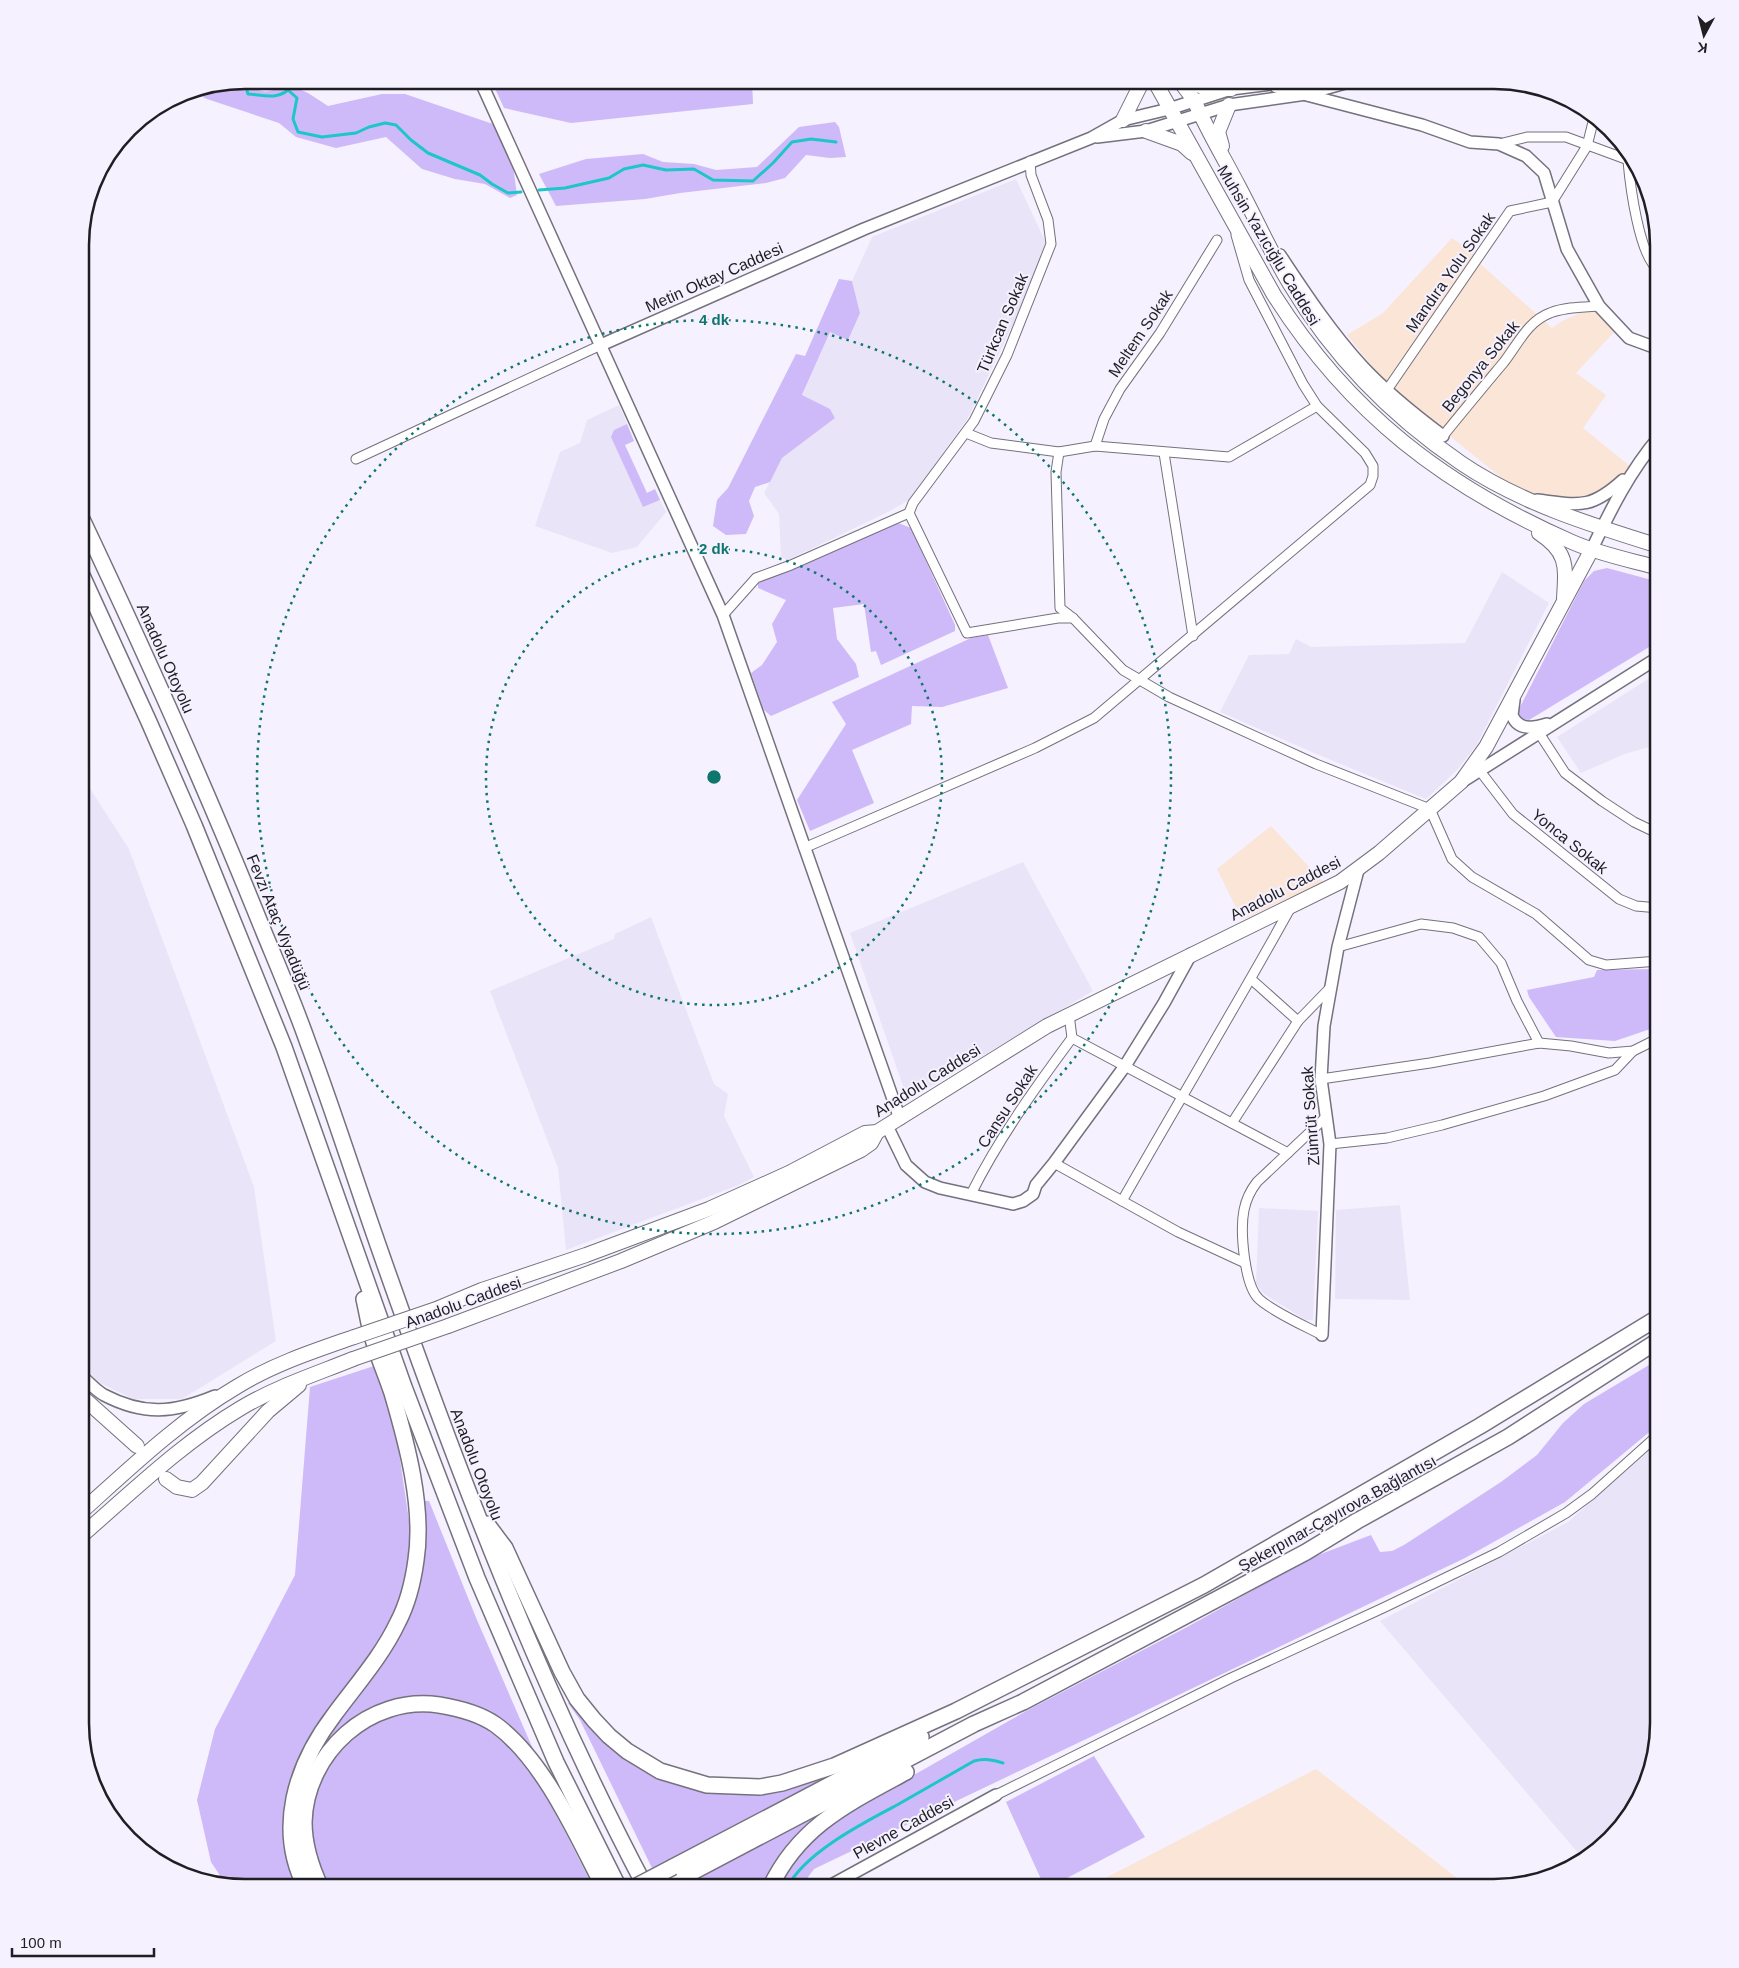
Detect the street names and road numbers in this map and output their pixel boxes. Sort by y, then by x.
street label: Muhsin Yazıcığlu Caddesi [1214,162,1323,328]
street label: Mandıra Yolu Sokak [1403,208,1499,335]
street label: Metin Oktay Caddesi [643,239,785,315]
street label: Türkcan Sokak [974,270,1032,376]
street label: Meltem Sokak [1105,286,1176,380]
street label: Begonya Sokak [1439,317,1523,415]
street label: Anadolu Otoyolu [134,601,197,716]
street label: Yonca Sokak [1528,806,1612,878]
street label: Fevzi Ataç Viyadüğü [244,852,314,992]
street label: Anadolu Caddesi [1227,853,1343,924]
street label: Anadolu Caddesi [871,1041,983,1120]
street label: Cansu Sokak [974,1061,1041,1151]
street label: Zümrüt Sokak [1298,1065,1322,1166]
street label: Anadolu Caddesi [403,1274,523,1331]
street label: Anadolu Otoyolu [447,1406,506,1522]
street label: Şekerpınar-Çayırova Bağlantısı [1236,1452,1439,1575]
street label: Plevne Caddesi [850,1793,956,1862]

